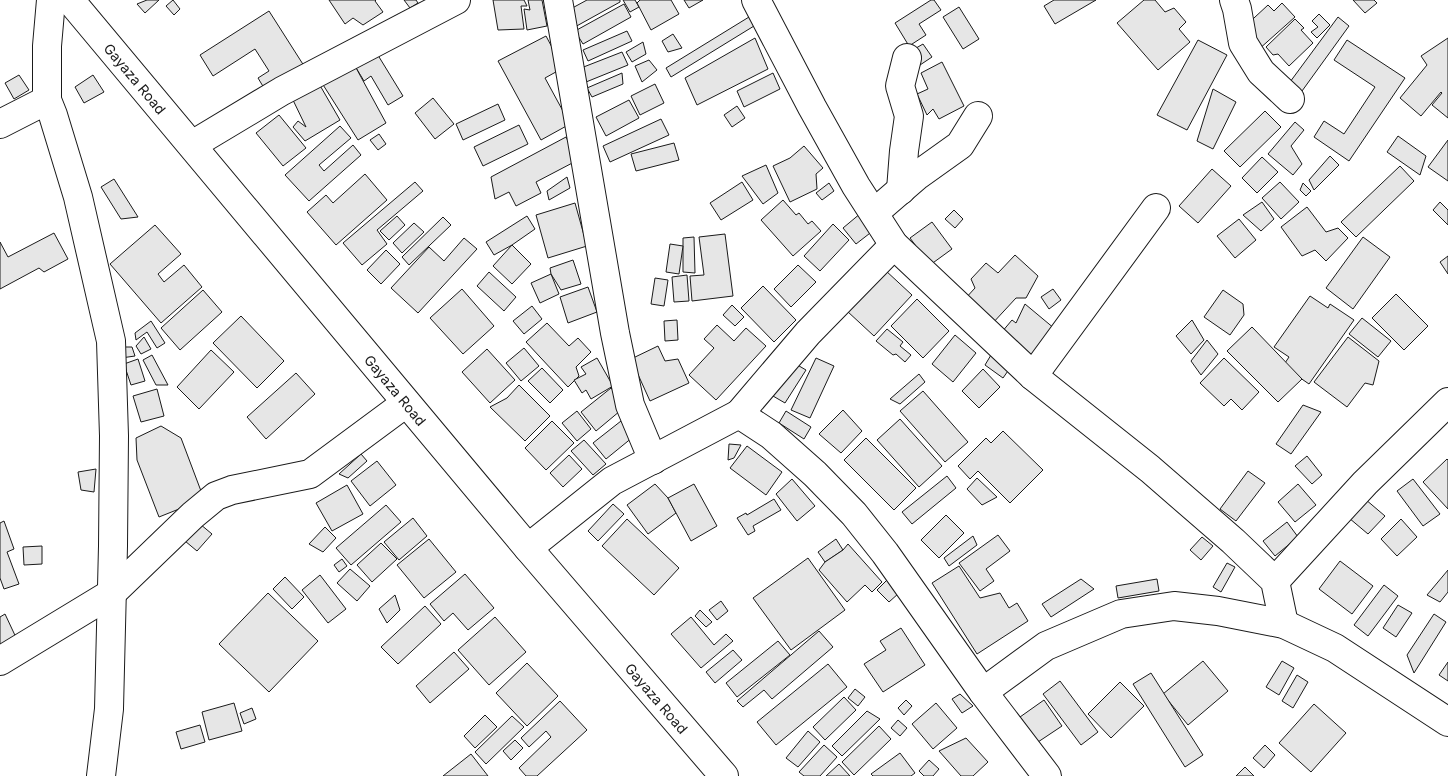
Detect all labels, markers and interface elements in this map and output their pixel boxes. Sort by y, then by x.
street label: Gayaza Road [101,39,170,117]
street label: Gayaza Road [361,351,430,429]
street label: Gayaza Road [622,659,692,737]

